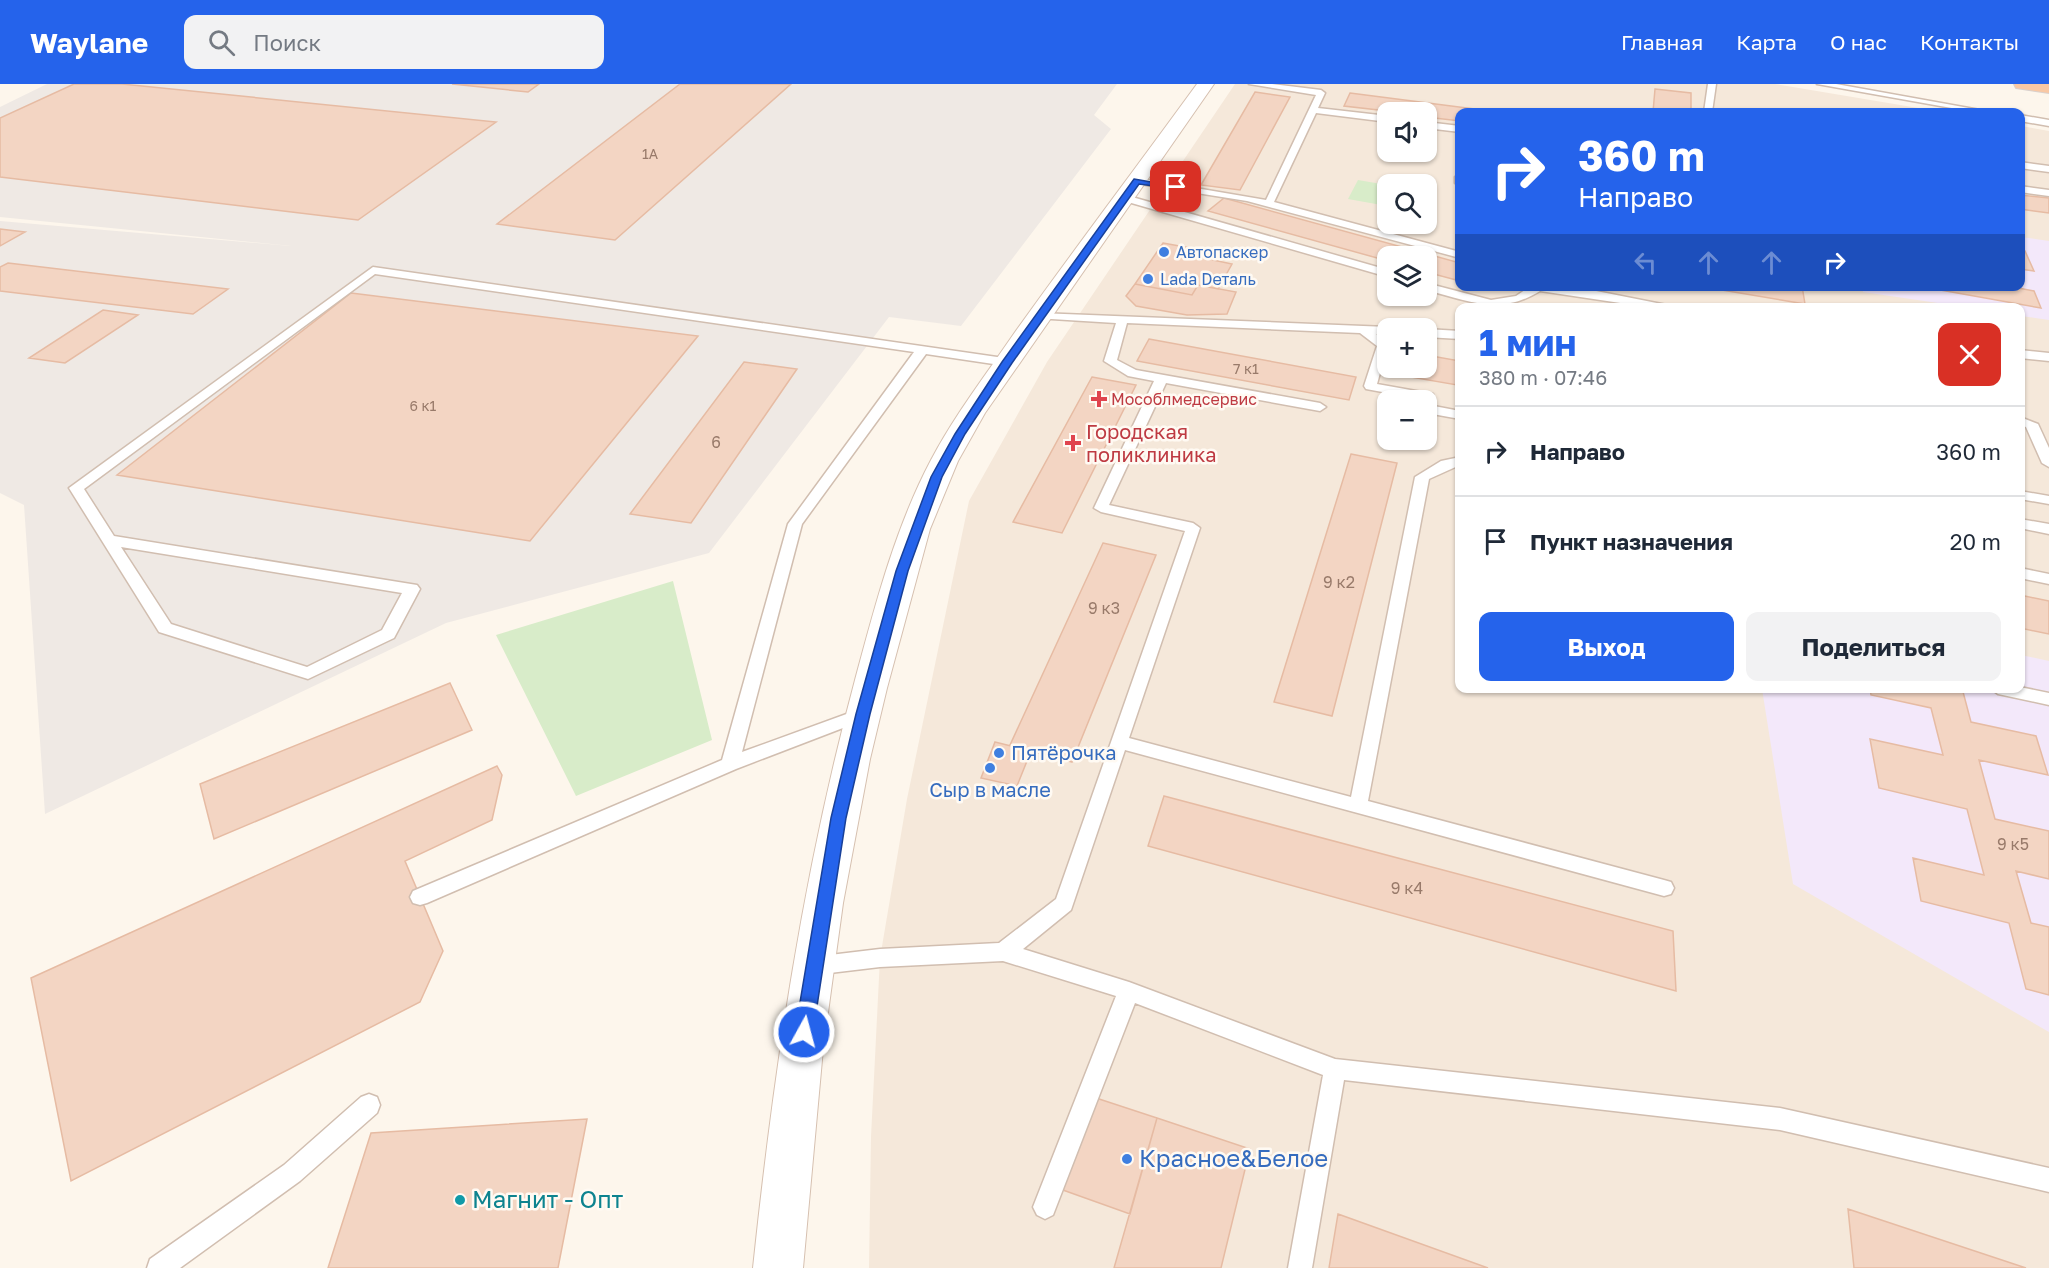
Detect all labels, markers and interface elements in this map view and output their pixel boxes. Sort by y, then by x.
search box [184,15,604,69]
text: Waylane [30,26,148,59]
icon: search [205,26,238,59]
text: Поиск [253,29,321,56]
text: Главная [1621,29,1703,55]
text: Карта [1736,29,1797,55]
text: О нас [1830,29,1887,55]
text: Контакты [1920,29,2019,55]
map controls [1377,102,1437,450]
button: sound [1377,102,1437,162]
text: 360 m [1578,130,1705,180]
icon: right [1479,132,1557,210]
house number: 1А [642,145,659,162]
pin [1150,161,1201,212]
icon: arrive [1159,170,1192,203]
button: search [1377,174,1437,234]
text: Направо [1578,181,1693,213]
place label: Автопаскер [1176,242,1268,262]
marker: Автопаскер [1157,245,1171,259]
button: layers [1377,246,1437,306]
icon: left [1629,246,1662,279]
icon: ahead [1692,246,1725,279]
icon: ahead [1755,246,1788,279]
icon: right [1818,246,1851,279]
place label: Lada Dеталь [1160,269,1256,289]
marker: Lada Dеталь [1141,272,1155,286]
button: + [1377,318,1437,378]
text: 1 мин [1479,321,1576,364]
button: close [1938,323,2001,386]
house number: 7 к1 [1233,360,1259,377]
text: 380 m · 07:46 [1479,365,1607,389]
place label: Мособлмедсервис [1111,389,1257,409]
button: − [1377,390,1437,450]
marker: Мособлмедсервис [1092,392,1106,406]
house number: 6 к1 [410,397,437,414]
place label: Городская поликлиника [1086,419,1217,466]
house number: 6 [711,432,721,452]
marker: Городская поликлиника [1064,434,1082,452]
icon: right [1479,435,1512,468]
text: Направо [1530,438,1625,465]
text: 360 m [1936,438,2001,465]
icon: arrive [1479,525,1512,558]
text: Пункт назначения [1530,528,1733,555]
text: 20 m [1950,528,2001,555]
house number: 9 к2 [1323,572,1355,592]
house number: 9 к3 [1088,598,1120,618]
button: Выход [1479,612,1734,681]
button: Поделиться [1746,612,2001,681]
place label: Пятёрочка [1011,740,1117,764]
marker: Пятёрочка [992,746,1006,760]
marker: Сыр в масле [983,761,997,775]
place label: Сыр в масле [929,777,1051,801]
house number: 9 к5 [1997,834,2029,854]
house number: 9 к4 [1391,878,1423,898]
position arrow [772,1000,836,1064]
place label: Красное&Белое [1139,1143,1328,1172]
marker: Красное&Белое [1120,1152,1134,1166]
place label: Магнит - Опт [472,1184,624,1213]
marker: Магнит - Опт [453,1193,467,1207]

